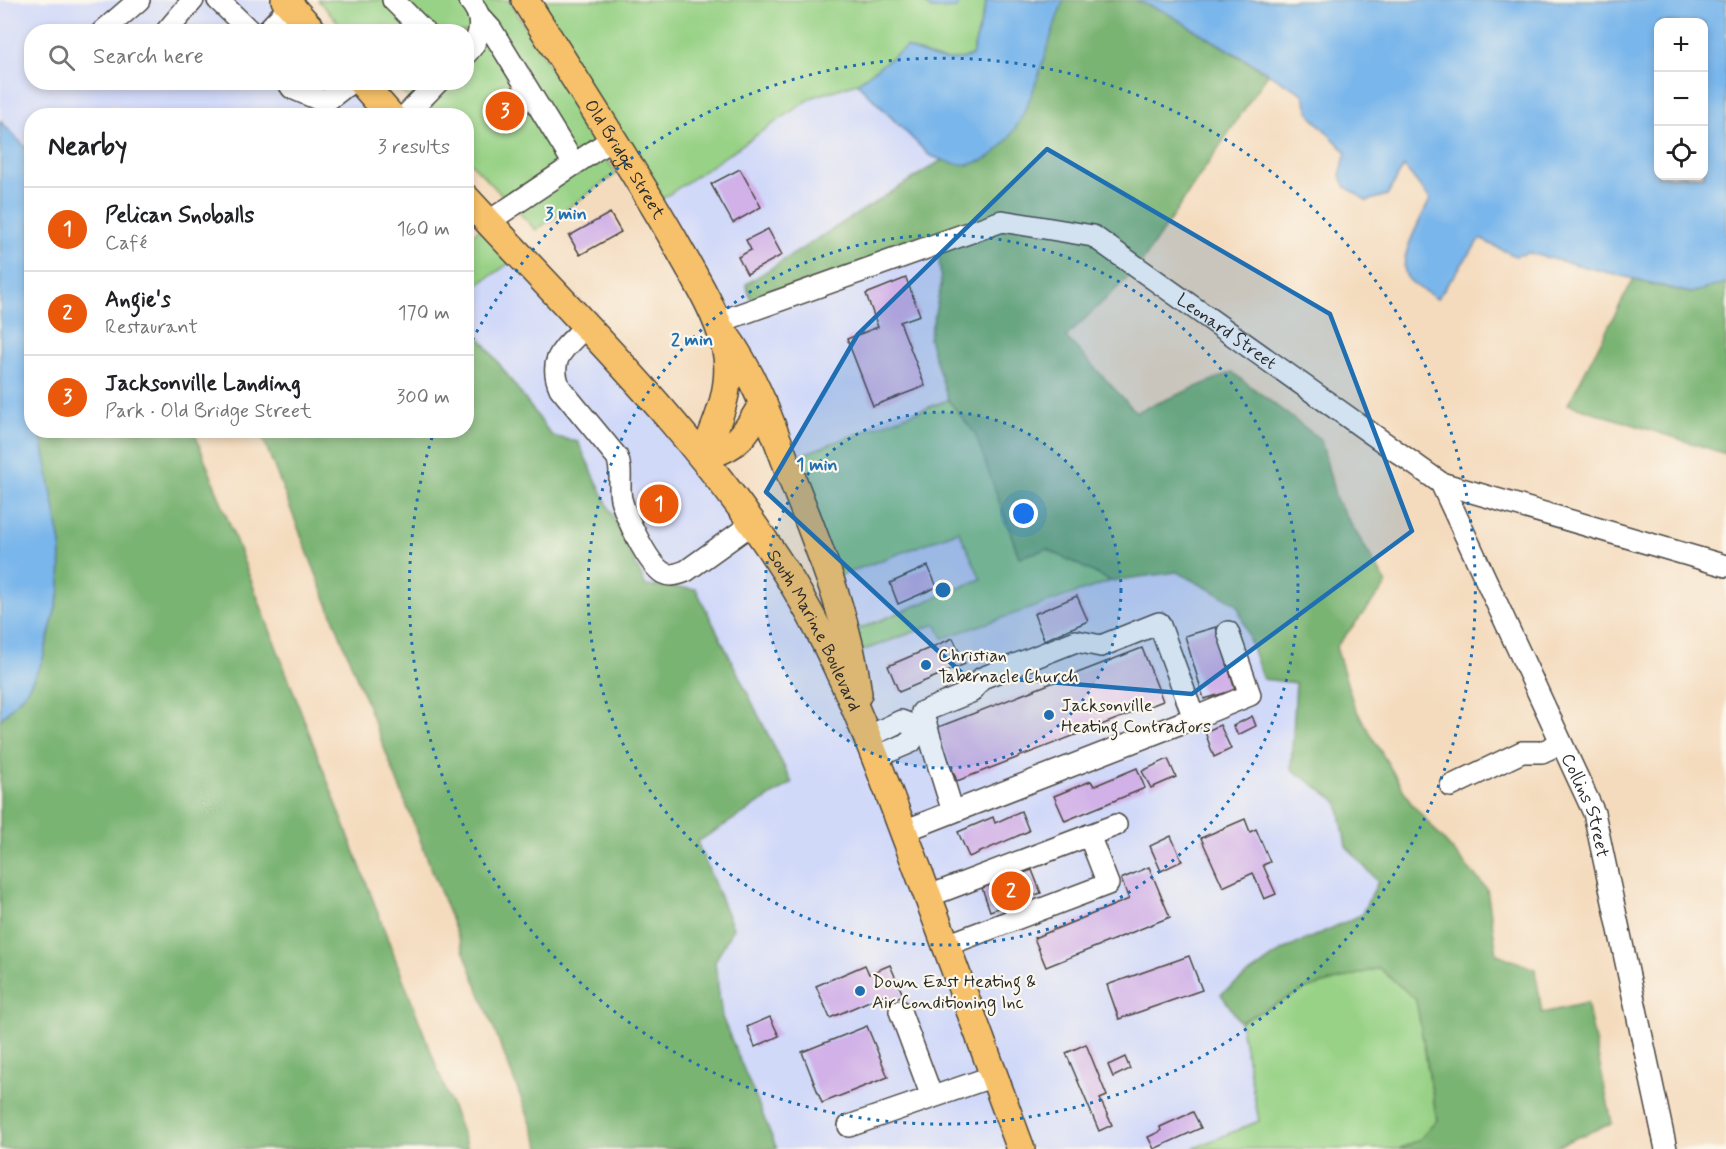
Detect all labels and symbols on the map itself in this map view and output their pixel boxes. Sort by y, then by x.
pin: 3 [486,88,524,134]
street label: Old Bridge Street [578,95,670,224]
text: 3 min [545,202,587,226]
street label: Leonard Street [1171,288,1281,376]
text: 2 min [671,328,713,352]
text: 1 min [796,453,838,477]
pin: 1 [640,482,678,526]
your location [1009,499,1038,528]
street label: South Marine Boulevard [761,545,866,715]
centre of rings [933,580,953,600]
place label: Christian Tabernacle Church [938,644,1078,689]
marker: Christian Tabernacle Church [919,658,933,672]
place label: Jacksonville Heating Contractors [1061,694,1211,741]
marker: Jacksonville Heating Contractors [1042,708,1056,722]
street label: Collins Street [1555,750,1614,860]
pin: 2 [992,868,1030,914]
place label: Down East Heating & Air Conditioning Inc [872,970,1036,1016]
marker: Down East Heating & Air Conditioning Inc [853,984,867,998]

